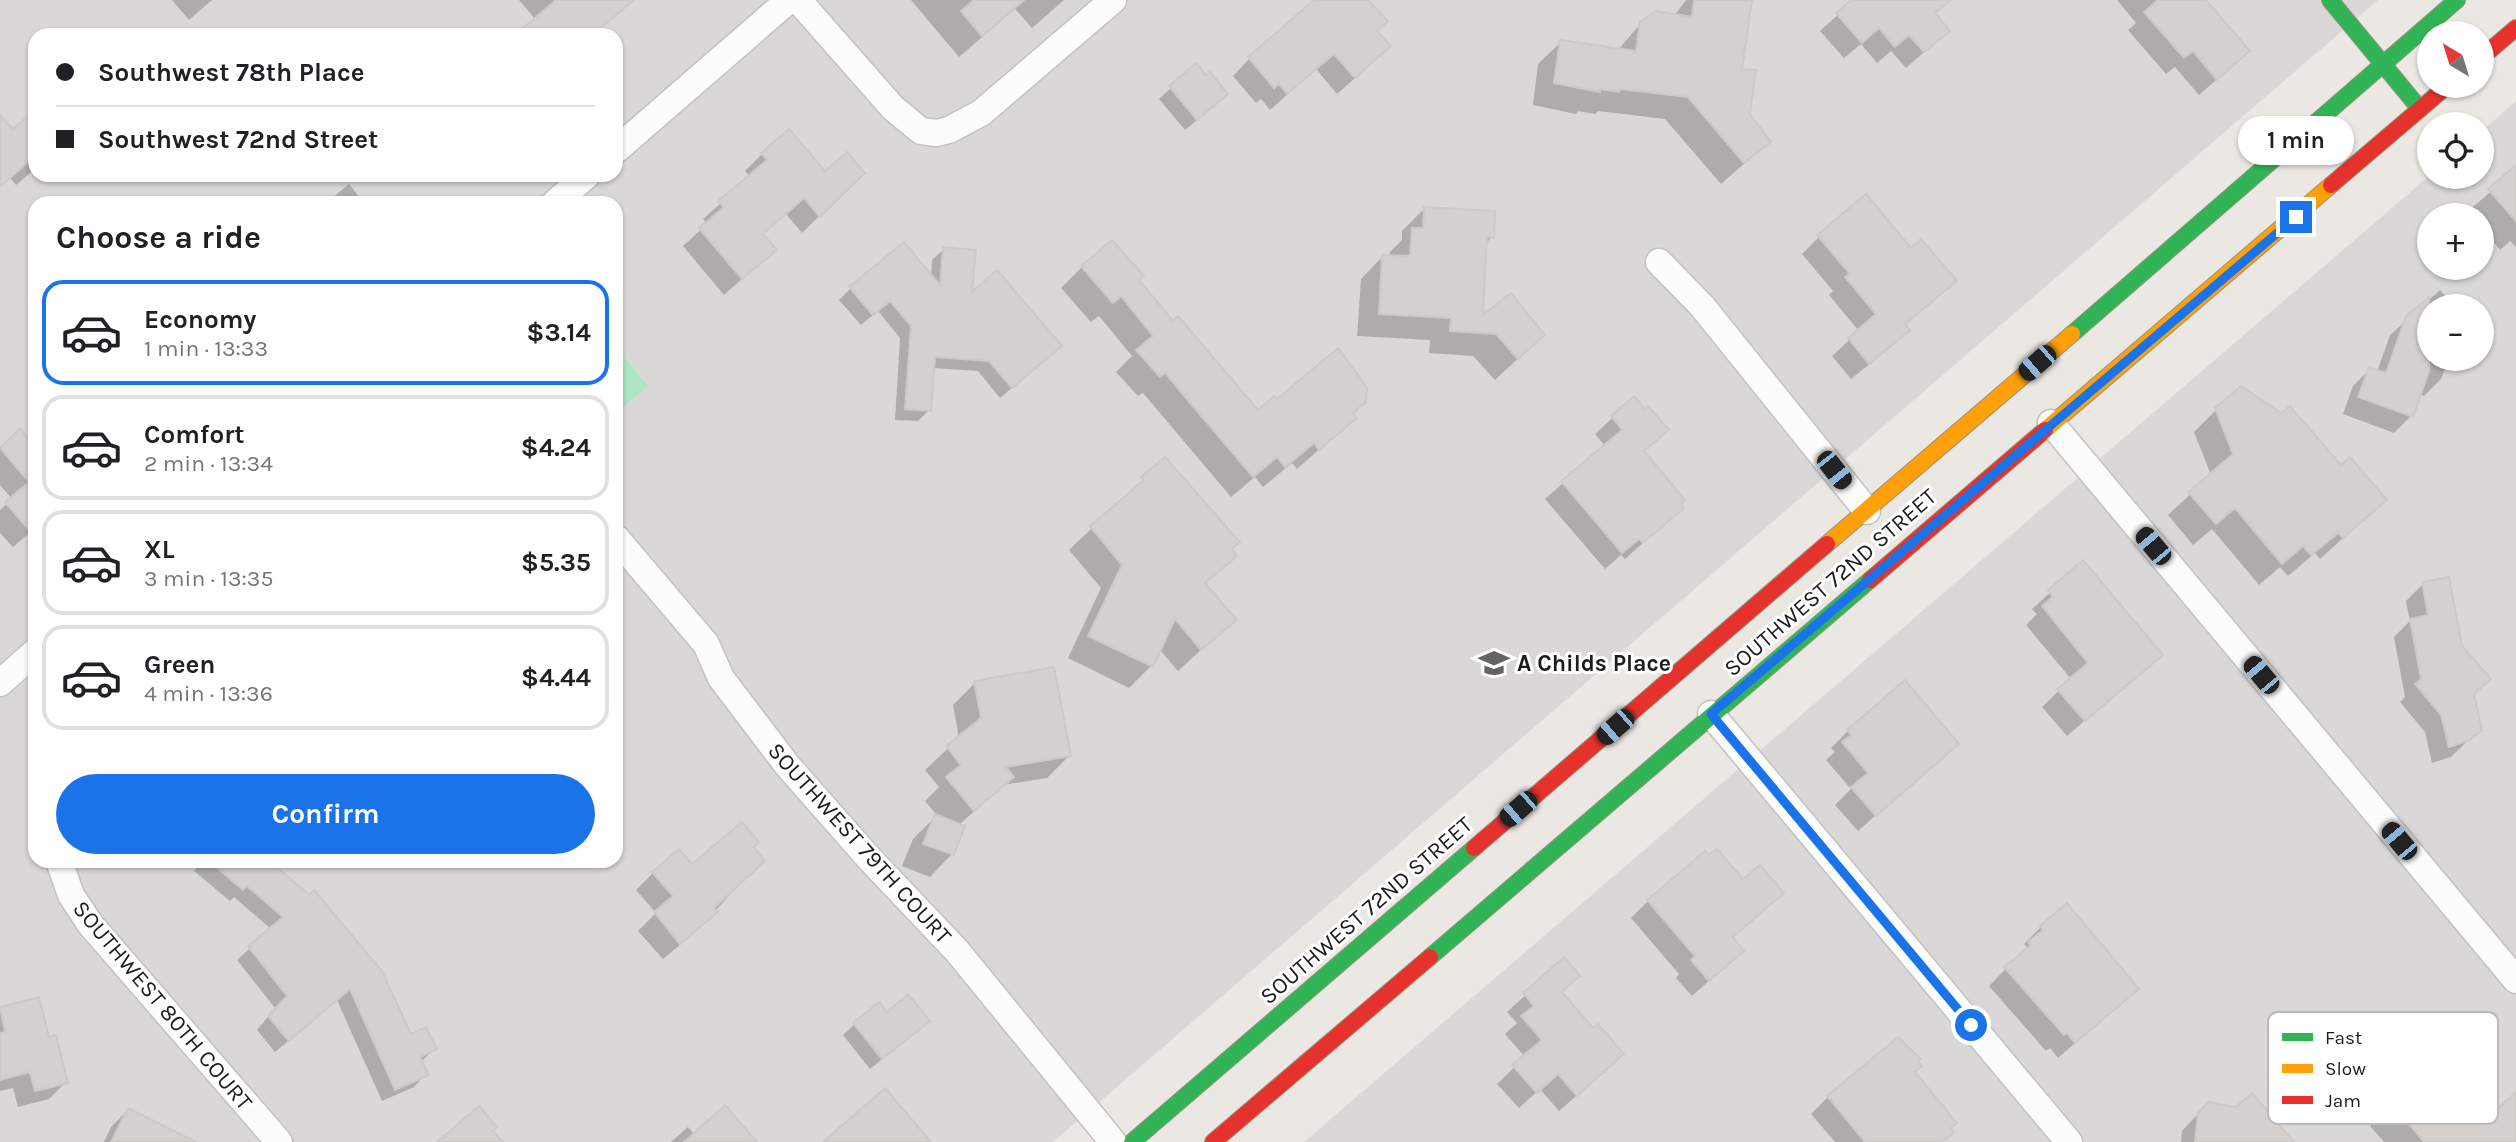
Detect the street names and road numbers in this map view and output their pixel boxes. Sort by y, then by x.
street label: SOUTHWEST 72ND STREET [1719,483,1942,682]
street label: SOUTHWEST 79TH COURT [762,737,957,950]
street label: SOUTHWEST 72ND STREET [1255,811,1478,1010]
street label: SOUTHWEST 80TH COURT [67,895,258,1116]

